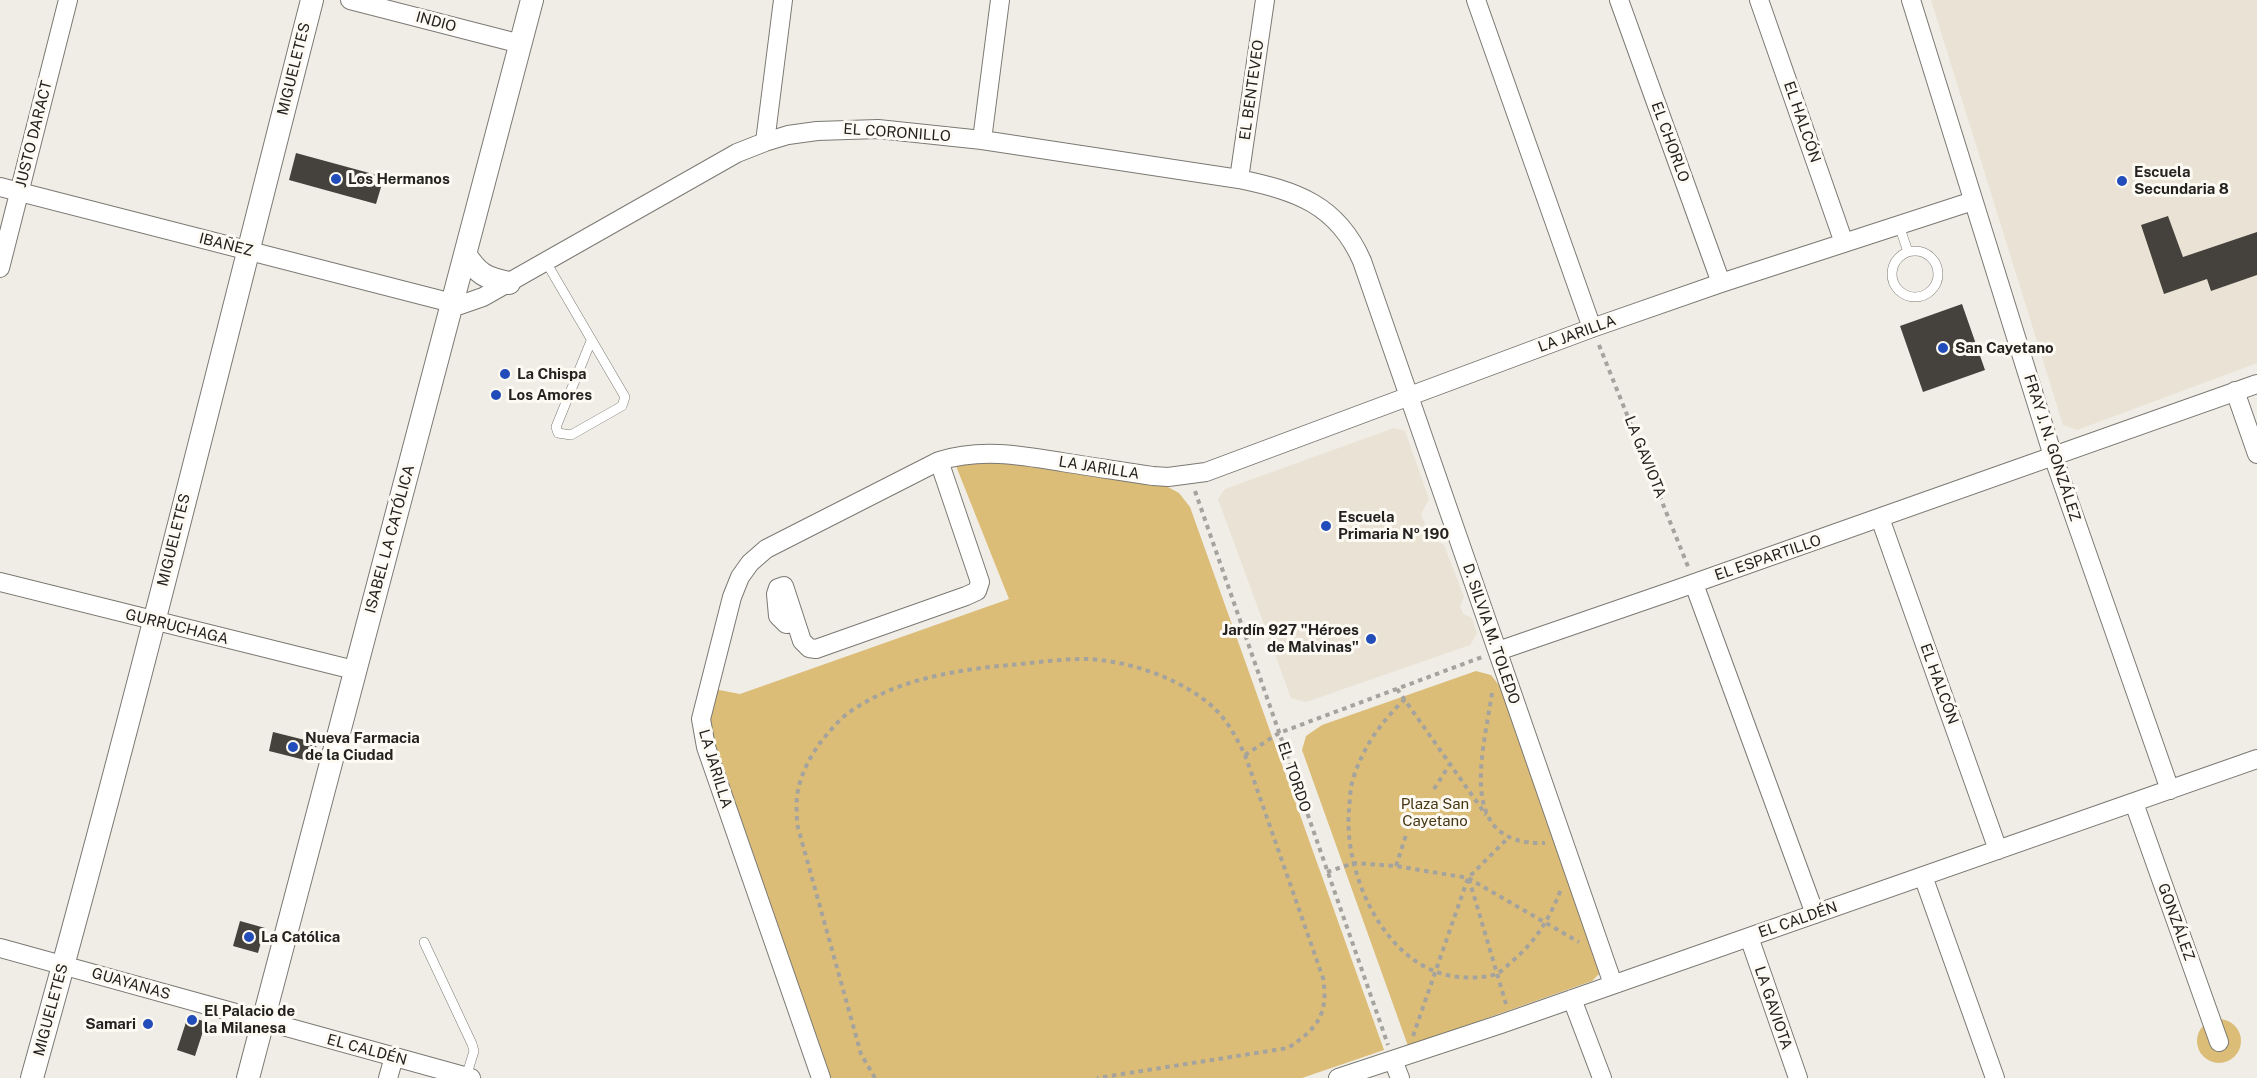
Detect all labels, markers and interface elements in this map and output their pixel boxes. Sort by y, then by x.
street label: INDIO [414,8,458,36]
street label: MIGUELETES [274,21,314,117]
street label: EL BENTEVEO [1236,39,1268,141]
street label: JUSTO DARACT [12,79,56,189]
street label: EL HALCÓN [1780,79,1824,165]
street label: EL CHORLO [1647,99,1693,185]
street label: EL CORONILLO [843,120,951,146]
place label: Escuela Secundaria 8 [2134,163,2229,198]
place label: Los Hermanos [348,170,450,188]
marker: Los Hermanos [329,172,343,186]
marker: Escuela Secundaria 8 [2115,174,2129,188]
street label: IBAÑEZ [197,230,255,260]
street label: LA JARILLA [1536,312,1618,356]
place label: San Cayetano [1955,339,2054,357]
marker: San Cayetano [1936,341,1950,355]
place label: La Chispa [517,365,587,383]
marker: La Chispa [498,367,512,381]
street label: FRAY J. N. GONZÁLEZ [2020,372,2084,524]
place label: Los Amores [508,386,592,404]
marker: Los Amores [489,388,503,402]
street label: LA GAVIOTA [1620,413,1670,501]
street label: LA JARILLA [1057,453,1141,483]
street label: ISABEL LA CATÓLICA [362,463,418,615]
street label: MIGUELETES [154,492,194,588]
place label: Escuela Primaria Nº 190 [1338,508,1449,543]
marker: Escuela Primaria Nº 190 [1319,519,1333,533]
street label: EL ESPARTILLO [1712,531,1824,585]
street label: D. SILVIA M. TOLEDO [1458,561,1524,707]
street label: GURRUCHAGA [124,605,230,649]
place label: Jardín 927 "Héroes de Malvinas" [1222,621,1359,656]
marker: Jardín 927 "Héroes de Malvinas" [1364,632,1378,646]
street label: EL HALCÓN [1916,641,1962,727]
street label: LA JARILLA [694,727,736,811]
place label: Nueva Farmacia de la Ciudad [305,729,420,764]
marker: Nueva Farmacia de la Ciudad [286,740,300,754]
street label: EL TORDO [1274,740,1314,814]
park label: Plaza San Cayetano [1401,795,1469,830]
street label: GONZÁLEZ [2154,881,2198,963]
street label: EL CALDÉN [1756,898,1840,942]
place label: La Católica [261,928,340,946]
marker: La Católica [242,930,256,944]
street label: MIGUELETES [30,962,72,1058]
street label: GUAYANAS [90,964,172,1004]
street label: LA GAVIOTA [1750,964,1796,1052]
place label: El Palacio de la Milanesa [204,1002,295,1037]
marker: El Palacio de la Milanesa [185,1013,199,1027]
place label: Samari [85,1015,136,1033]
marker: Samari [141,1017,155,1031]
street label: EL CALDÉN [325,1031,409,1069]

